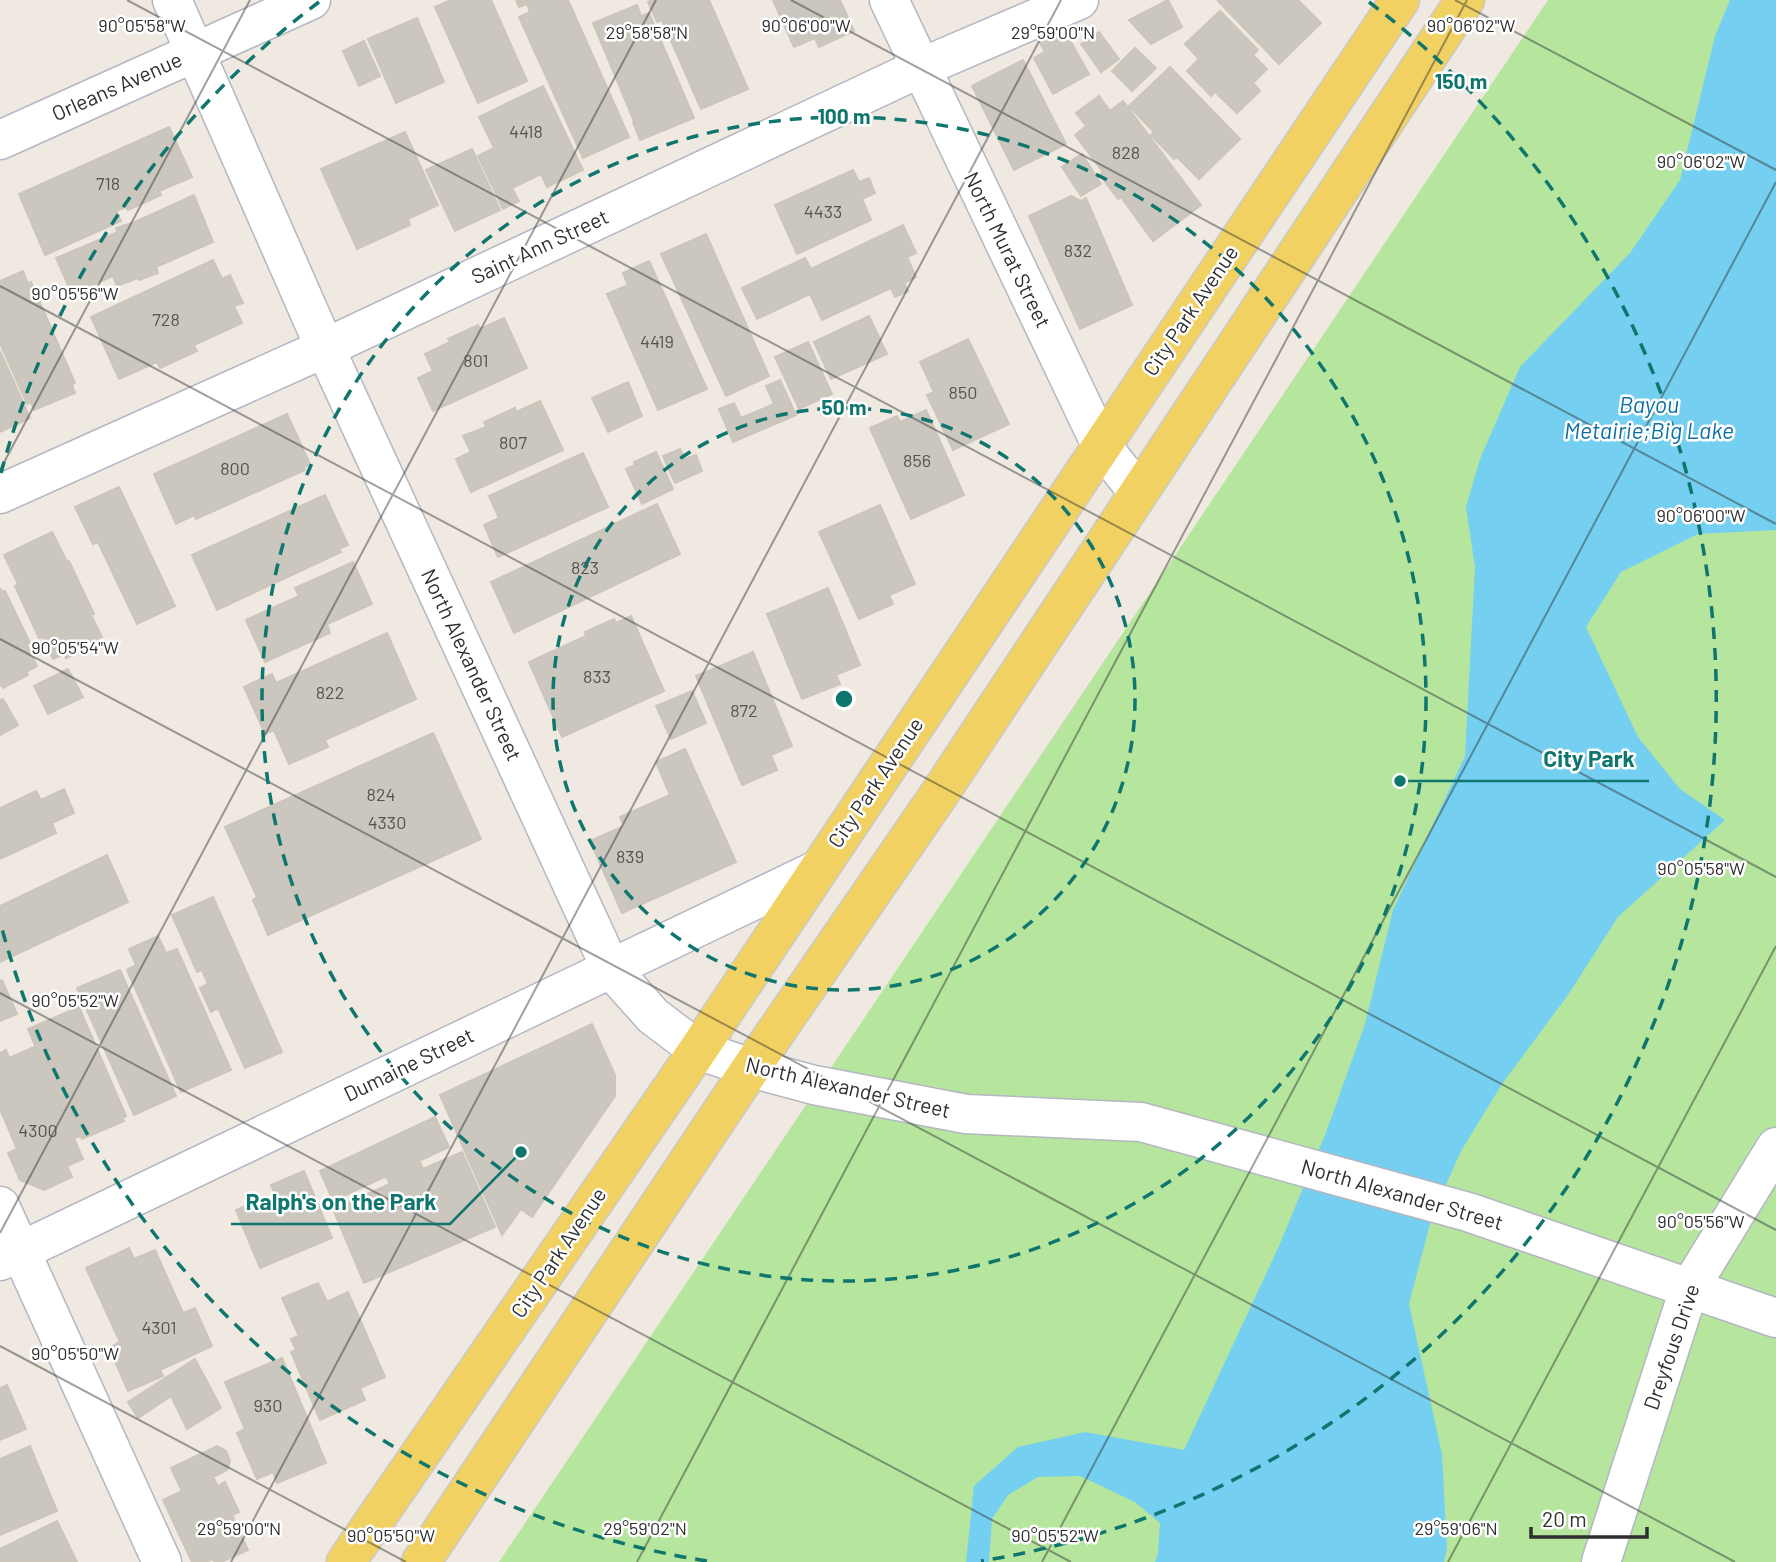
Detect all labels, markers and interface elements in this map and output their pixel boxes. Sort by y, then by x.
text: 90°05'58"W [98,14,186,36]
text: 90°06'00"W [761,14,851,36]
text: 90°06'02"W [1427,14,1515,36]
text: 29°58'58"N [606,21,688,43]
text: 29°59'00"N [1011,21,1095,43]
street label: Orleans Avenue [47,46,185,125]
text: 150 m [1435,68,1487,93]
text: 100 m [817,103,871,128]
house number: 4418 [509,120,543,142]
house number: 828 [1112,141,1140,163]
text: 90°06'02"W [1657,150,1745,172]
street label: North Murat Street [960,167,1057,331]
house number: 718 [96,172,120,194]
house number: 4433 [804,200,842,222]
street label: Saint Ann Street [467,203,612,288]
house number: 832 [1064,239,1092,261]
street label: City Park Avenue [1137,240,1243,380]
text: 90°05'56"W [31,282,119,304]
house number: 728 [152,308,180,330]
house number: 4419 [640,330,674,352]
house number: 801 [463,349,489,371]
house number: 850 [949,381,977,403]
water label: Bayou Metairie;Big Lake [1564,390,1734,444]
text: 50 m [821,394,867,419]
house number: 807 [499,431,528,453]
house number: 856 [903,449,931,471]
house number: 800 [220,457,250,479]
text: 90°06'00"W [1656,504,1746,526]
house number: 823 [571,556,599,578]
street label: North Alexander Street [417,564,528,764]
text: 90°05'54"W [31,636,119,658]
house number: 833 [583,665,611,687]
house number: 822 [316,681,344,703]
centre of rings [832,687,856,711]
house number: 872 [730,699,758,721]
street label: City Park Avenue [822,712,928,852]
callout: City Park [1529,737,1649,781]
text: City Park [1543,744,1635,772]
house number: 824 [367,783,395,805]
house number: 4330 [368,811,406,833]
house number: 839 [616,845,644,867]
text: 90°05'58"W [1657,857,1745,879]
text: 90°05'52"W [31,989,119,1011]
street label: Dumaine Street [339,1021,477,1106]
street label: North Alexander Street [744,1051,953,1122]
house number: 4300 [18,1119,58,1141]
street label: North Alexander Street [1299,1153,1506,1234]
callout: Ralph's on the Park [231,1180,450,1224]
street label: City Park Avenue [505,1182,611,1322]
text: Ralph's on the Park [245,1187,437,1215]
text: 90°05'56"W [1657,1210,1745,1232]
street label: Dreyfous Drive [1637,1280,1704,1413]
house number: 4301 [141,1316,177,1338]
text: 90°05'50"W [31,1342,119,1364]
house number: 930 [254,1394,282,1416]
scale bar [1531,1496,1646,1540]
text: 20 m [1542,1506,1587,1531]
text: 29°59'00"N [197,1517,281,1539]
text: 29°59'02"N [603,1517,687,1539]
text: 29°59'06"N [1414,1517,1498,1539]
text: 90°05'50"W [347,1524,435,1546]
text: 90°05'52"W [1011,1524,1099,1546]

